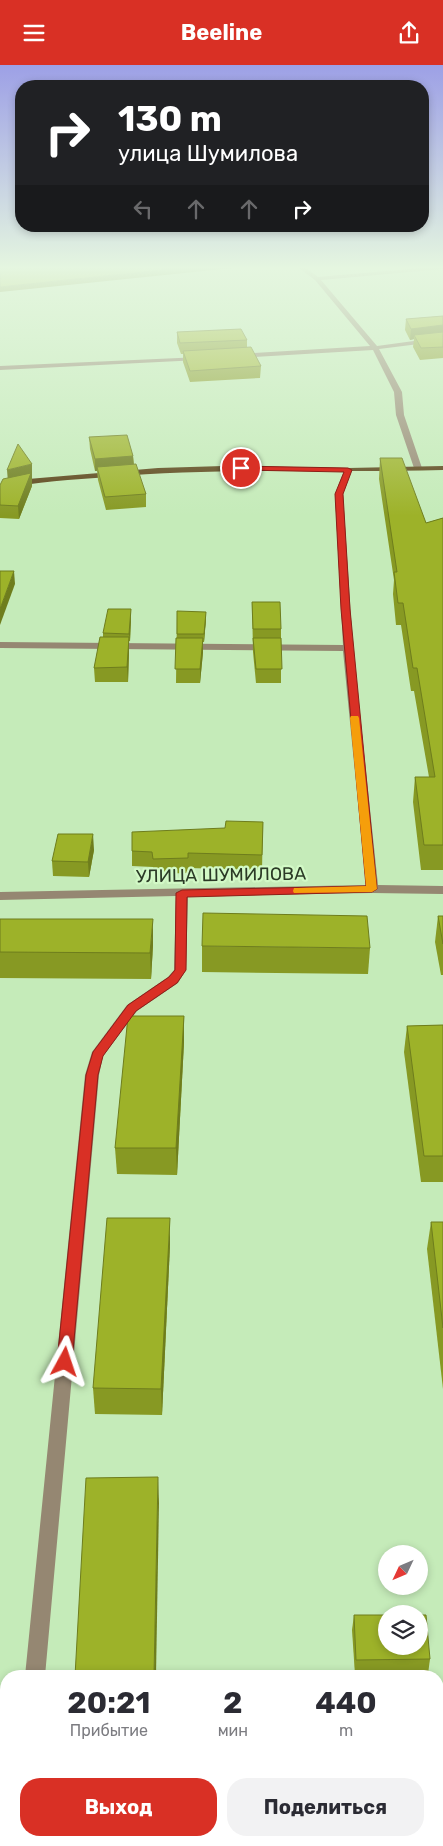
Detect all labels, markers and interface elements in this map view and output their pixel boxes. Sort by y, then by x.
icon: menu [20,19,48,47]
text: Beeline [181,19,262,46]
icon: share [395,19,423,47]
text: 130 m [118,98,222,140]
icon: right [35,100,100,165]
text: улица Шумилова [118,140,298,167]
icon: left [129,195,157,223]
icon: ahead [182,195,210,223]
icon: ahead [235,195,263,223]
icon: right [288,195,316,223]
pin [220,447,262,489]
icon: arrive [227,454,255,482]
street label: УЛИЦА ШУМИЛОВА [136,863,306,887]
position arrow [38,1335,90,1387]
north arrow [378,1545,428,1595]
map controls [378,1545,428,1655]
button: layers [378,1605,428,1655]
text: 20:21 [67,1685,150,1721]
text: 2 [223,1685,243,1721]
text: 440 [315,1685,377,1721]
text: Прибытие [70,1721,148,1740]
text: мин [218,1721,248,1740]
text: m [339,1721,353,1740]
button: Выход [20,1778,217,1836]
button: Поделиться [227,1778,424,1836]

